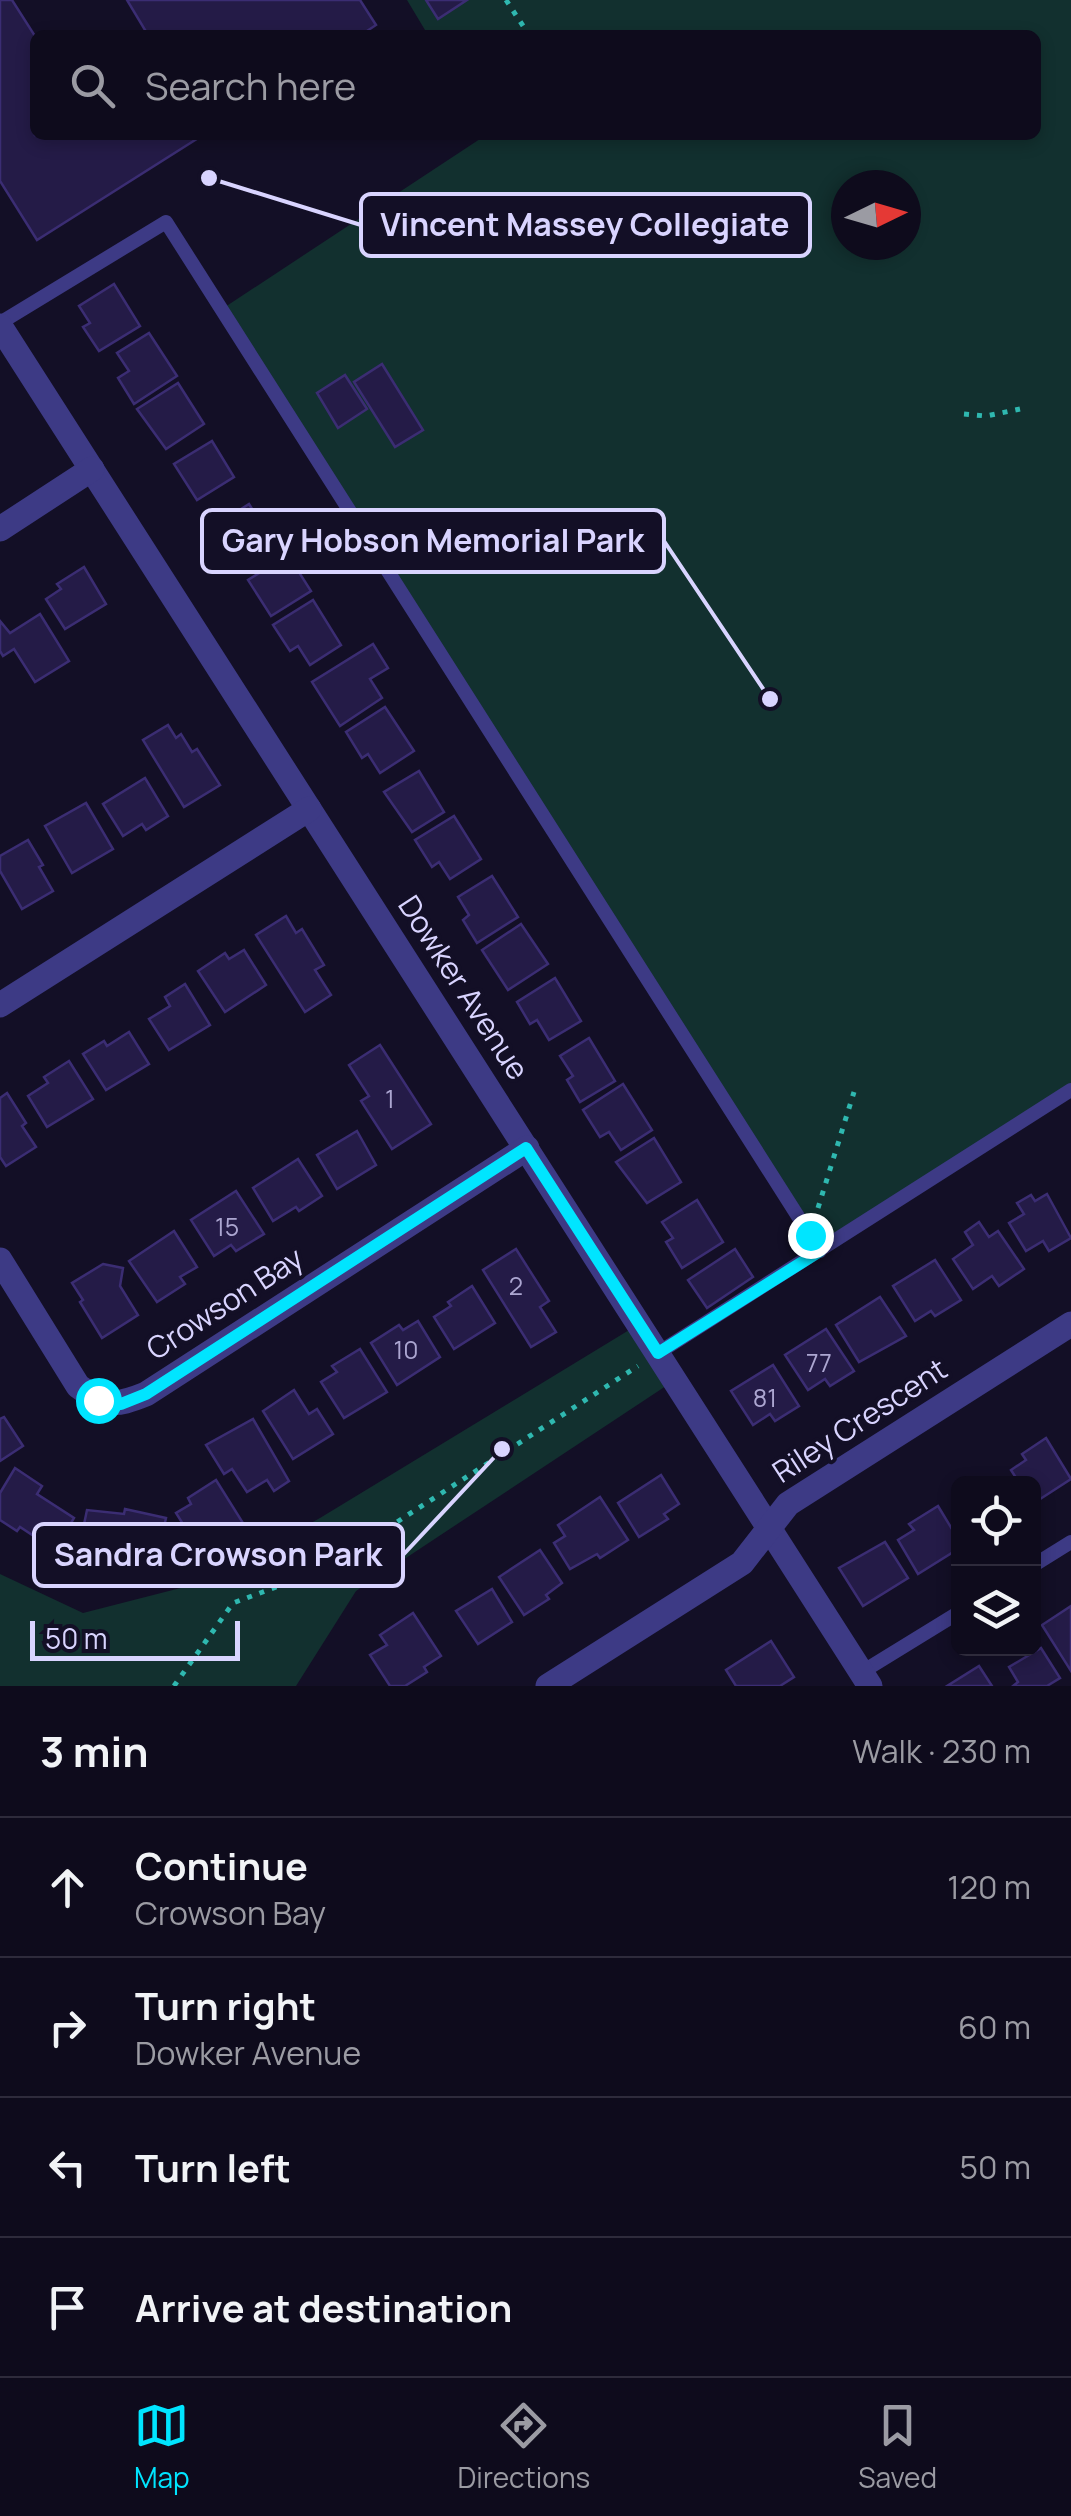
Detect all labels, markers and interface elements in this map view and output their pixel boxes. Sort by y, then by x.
search box [30,30,1041,140]
icon: search [65,58,120,113]
text: Search here [145,59,356,111]
north arrow [831,170,921,260]
callout: Vincent Massey Collegiate [361,194,810,256]
text: Vincent Massey Collegiate [380,202,790,246]
callout: Gary Hobson Memorial Park [202,510,664,572]
text: Gary Hobson Memorial Park [222,518,645,562]
street label: Dowker Avenue [389,887,539,1087]
house number: 1 [385,1081,395,1116]
house number: 15 [215,1209,239,1244]
route end [788,1213,834,1259]
street label: Crowson Bay [138,1237,310,1369]
house number: 2 [509,1268,523,1303]
house number: 10 [393,1332,419,1367]
house number: 77 [806,1345,832,1380]
street label: Riley Crescent [764,1348,954,1491]
route start [76,1378,122,1424]
house number: 81 [753,1380,777,1415]
map controls [951,1476,1041,1656]
button: locate [951,1476,1041,1566]
callout: Sandra Crowson Park [34,1524,403,1586]
text: Sandra Crowson Park [54,1532,383,1576]
button: layers [951,1566,1041,1656]
scale bar [30,1616,240,1660]
text: 50 m [45,1619,108,1657]
text: 3 min [40,1722,149,1780]
text: Walk · 230 m [852,1729,1031,1773]
text: Continue [135,1839,308,1891]
icon: ahead [40,1860,95,1915]
text: 120 m [947,1865,1031,1909]
text: Crowson Bay [135,1891,326,1935]
text: Turn right [135,1979,316,2031]
icon: right [40,2000,95,2055]
text: 60 m [958,2005,1031,2049]
text: Dowker Avenue [135,2031,361,2075]
icon: left [40,2140,95,2195]
text: Turn left [135,2141,291,2193]
text: 50 m [959,2145,1031,2189]
icon: arrive [40,2280,95,2335]
text: Arrive at destination [135,2281,512,2333]
tab: Map [134,2398,190,2496]
tab: Directions [458,2398,590,2496]
tab: Saved [858,2398,937,2496]

